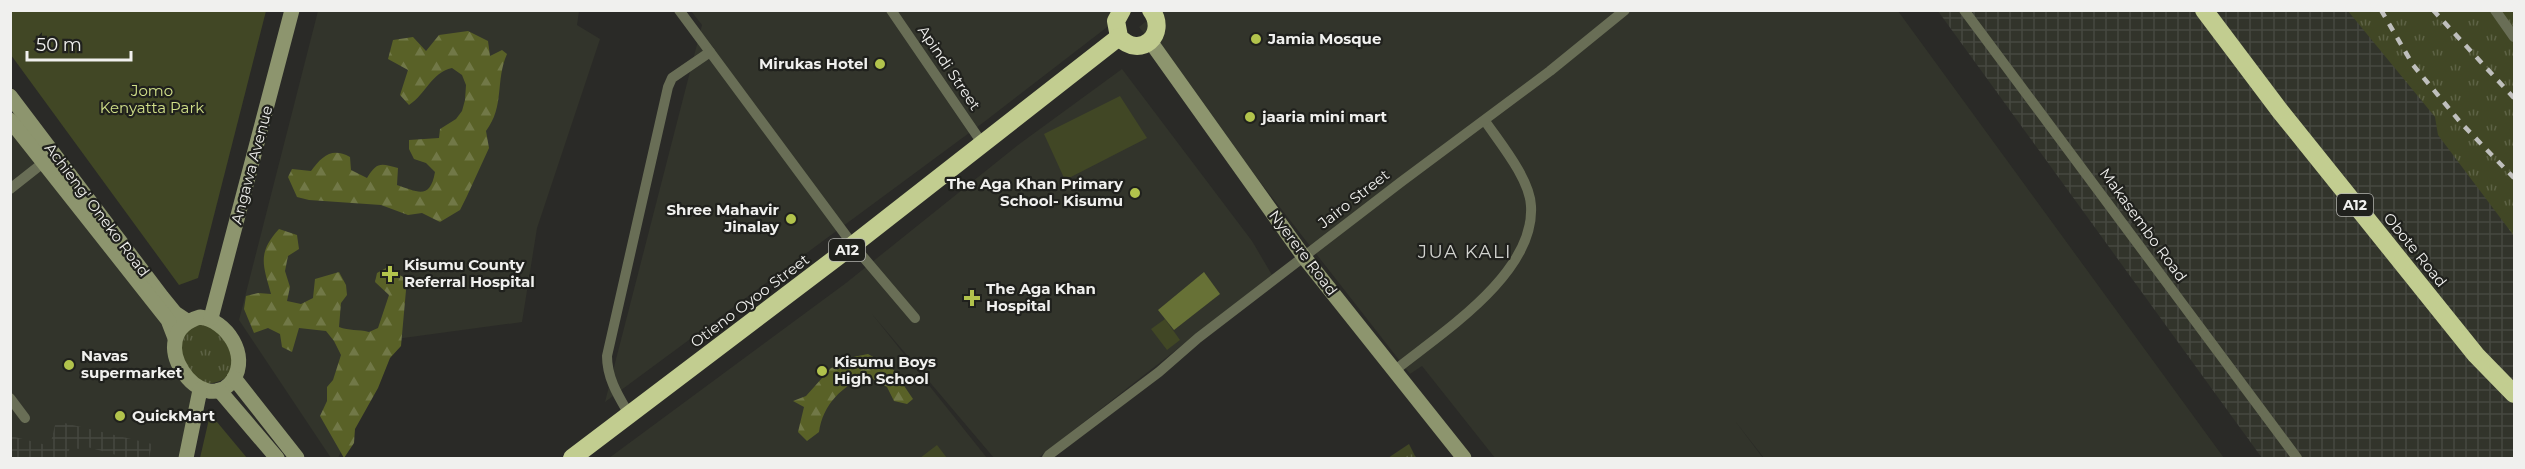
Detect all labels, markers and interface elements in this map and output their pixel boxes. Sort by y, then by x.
street label: Apindi Street [914,22,985,114]
scale bar [27,24,130,62]
place label: Jamia Mosque [1267,29,1381,48]
marker: Jamia Mosque [1249,32,1263,46]
text: 50 m [36,34,82,56]
place label: Mirukas Hotel [759,54,868,73]
marker: Mirukas Hotel [873,57,887,71]
park label: Jomo Kenyatta Park [100,81,204,117]
street label: Angawa Avenue [227,103,277,226]
place label: jaaria mini mart [1260,107,1388,126]
marker: jaaria mini mart [1243,110,1257,124]
street label: Achieng' Oneko Road [41,139,154,280]
street label: Makasembo Road [2096,164,2191,285]
street label: Jairo Street [1314,165,1393,233]
place label: The Aga Khan Primary School- Kisumu [947,174,1124,210]
marker: The Aga Khan Primary School- Kisumu [1128,186,1142,200]
road number: A12 [2337,194,2373,216]
place label: Shree Mahavir Jinalay [667,200,780,236]
street label: Nyerere Road [1265,206,1342,299]
street label: Obote Road [2380,209,2451,291]
marker: Shree Mahavir Jinalay [784,212,798,226]
road number: A12 [829,239,865,261]
district label: JUA KALI [1417,241,1512,263]
street label: Otieno Oyoo Street [687,250,813,351]
place label: Kisumu County Referral Hospital [404,255,535,291]
marker: Kisumu County Referral Hospital [381,265,399,283]
place label: The Aga Khan Hospital [986,279,1096,315]
marker: The Aga Khan Hospital [963,289,981,307]
place label: Navas supermarket [81,346,183,382]
place label: Kisumu Boys High School [834,352,936,388]
marker: Navas supermarket [62,358,76,372]
marker: Kisumu Boys High School [815,364,829,378]
place label: QuickMart [132,406,215,425]
marker: QuickMart [113,409,127,423]

